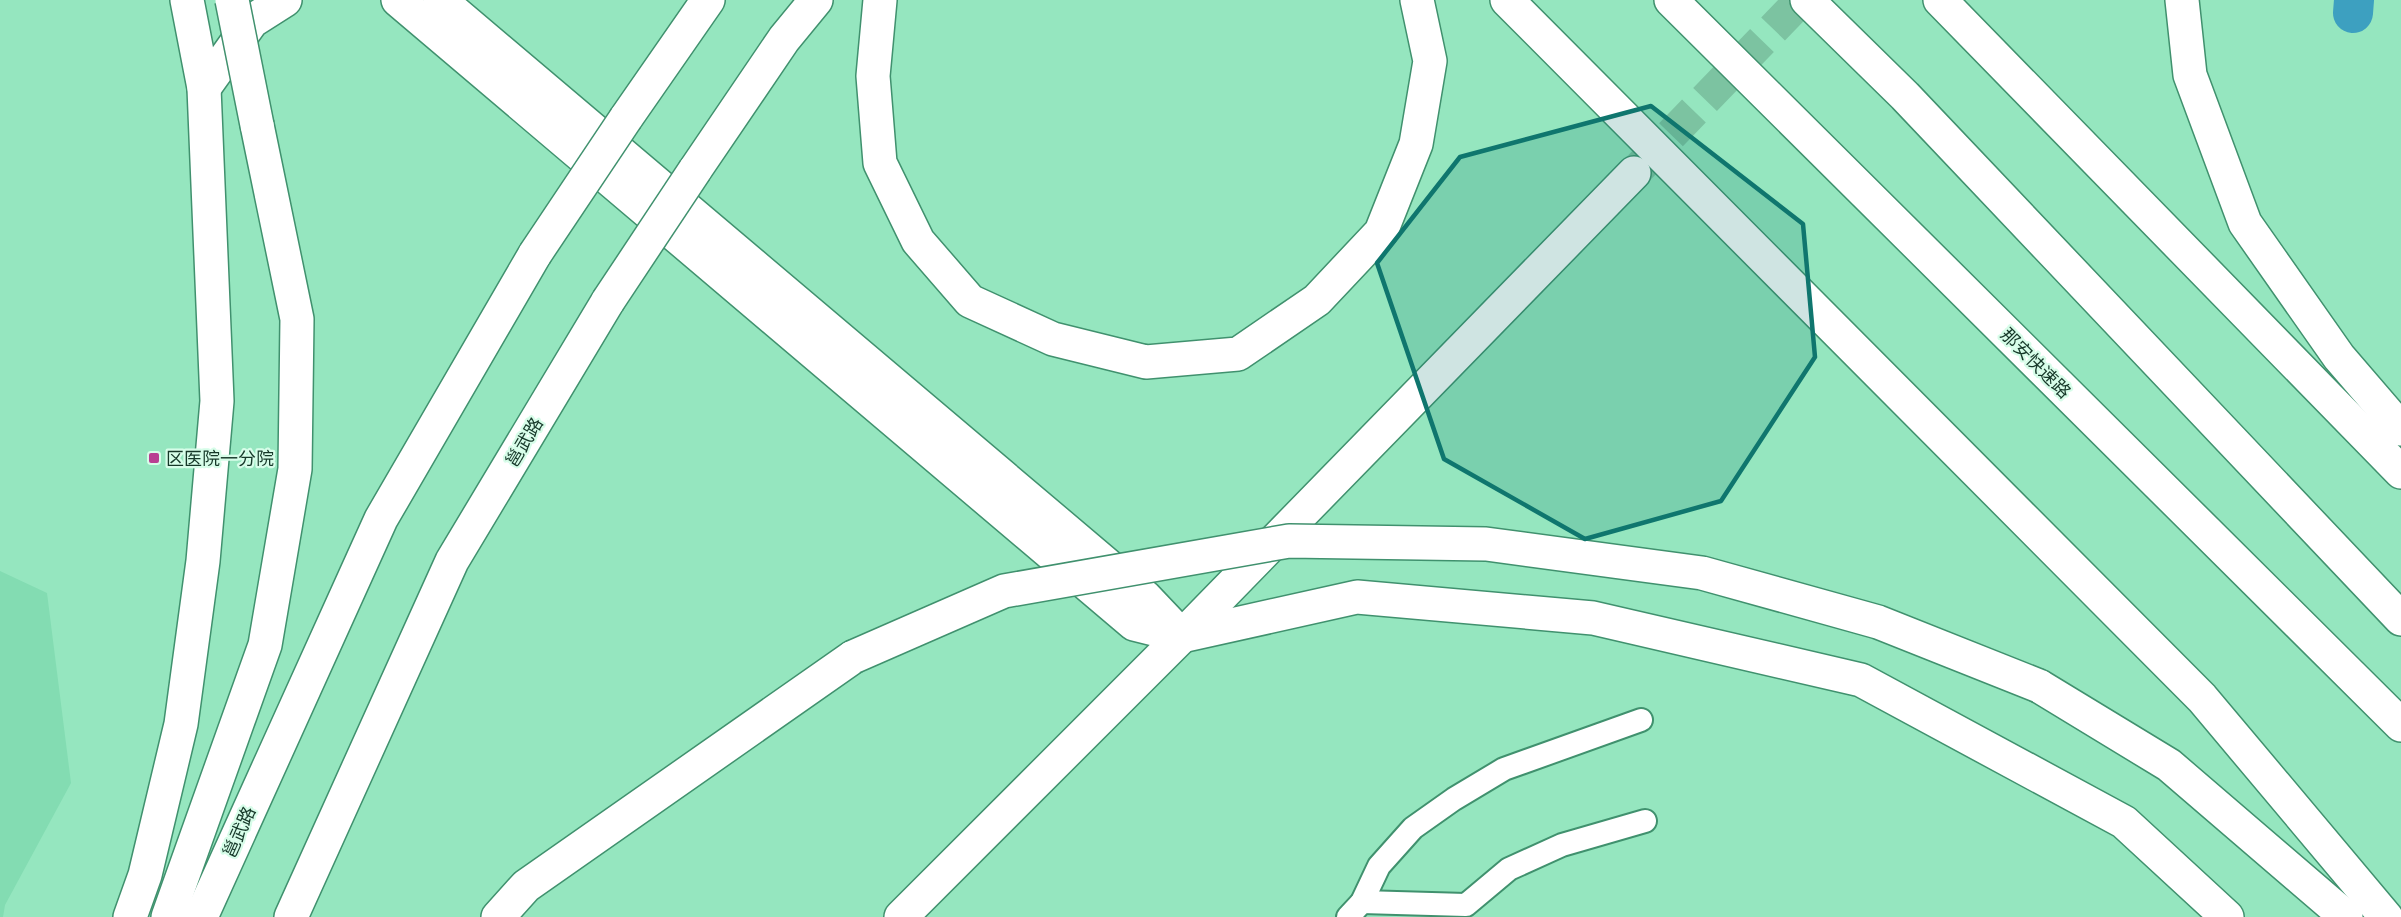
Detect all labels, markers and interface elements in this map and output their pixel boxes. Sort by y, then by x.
street label: 那安快速路 [1996,323,2076,403]
street label: 邕武路 [500,413,548,471]
place label: 区医院一分院 [166,447,274,470]
marker: 区医院一分院 [147,451,161,465]
street label: 邕武路 [218,803,260,861]

